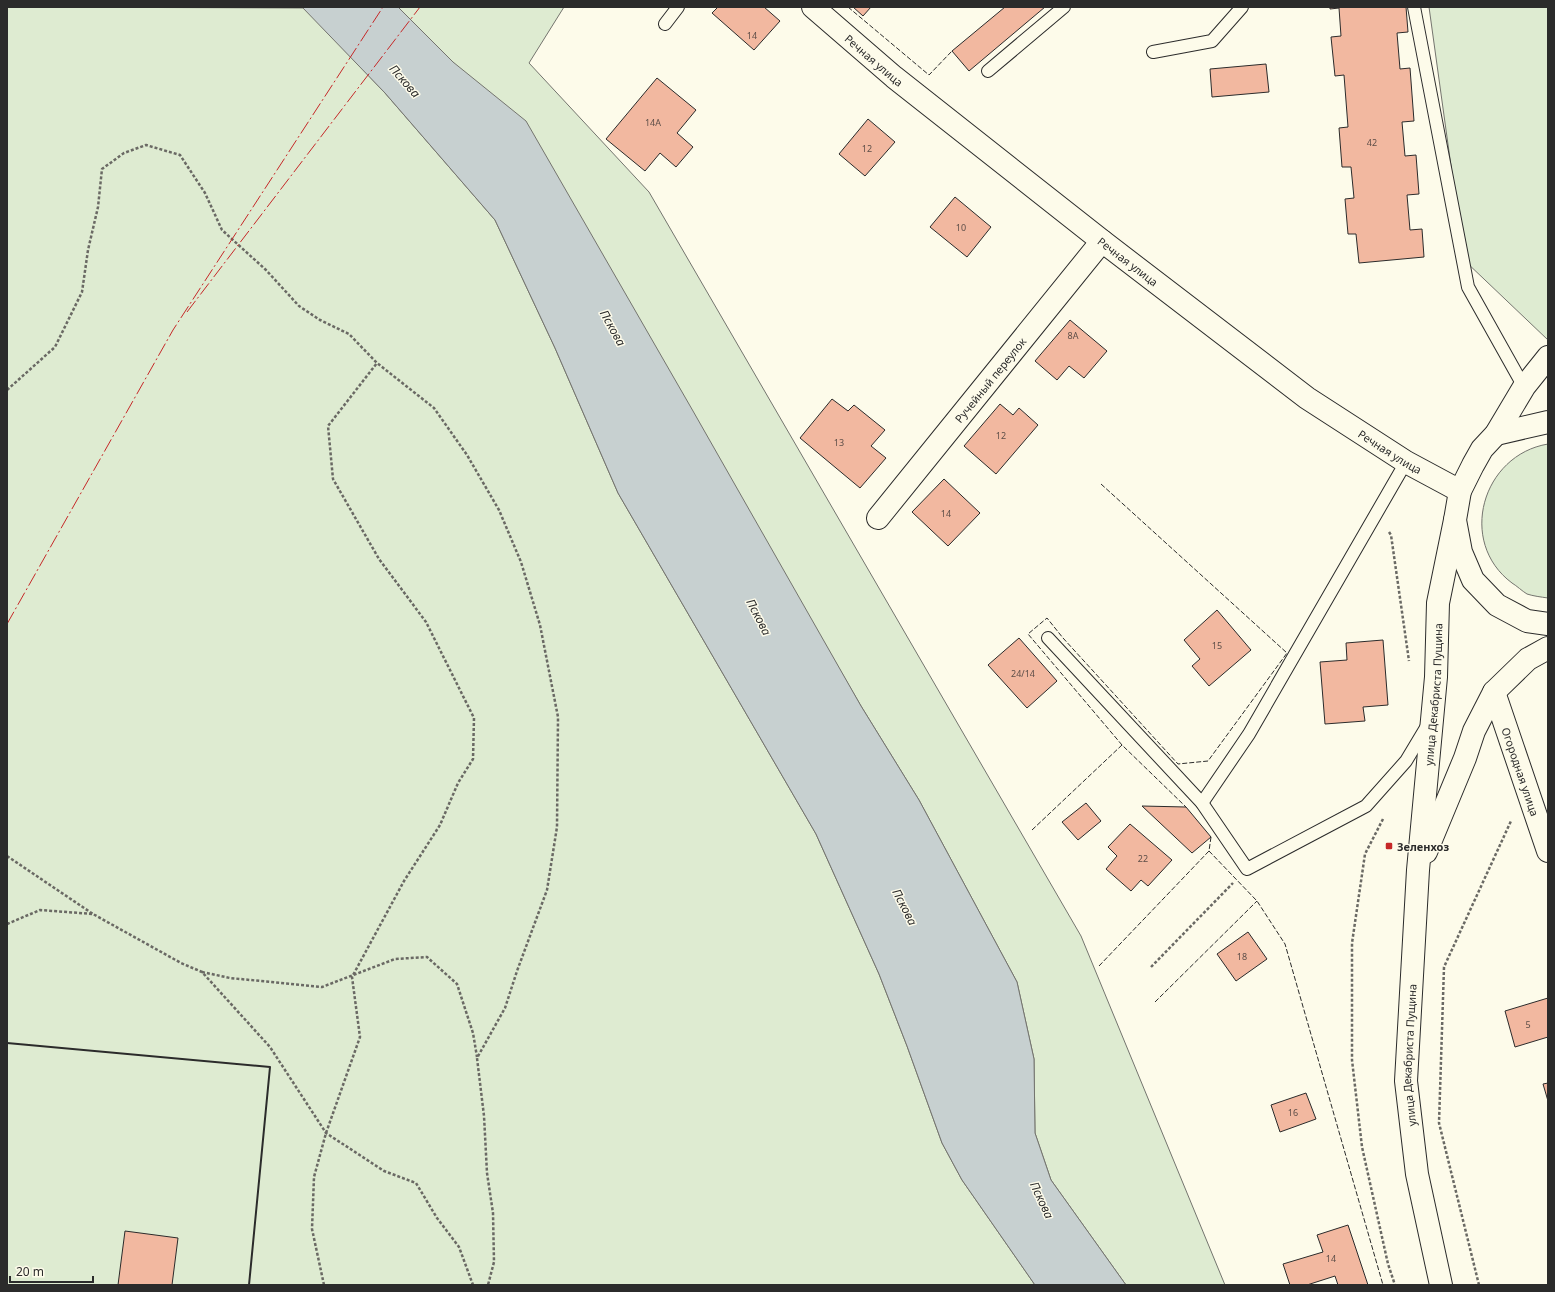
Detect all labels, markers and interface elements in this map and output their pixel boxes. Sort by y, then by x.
house number: 14 [747,29,757,42]
street label: Речная улица [842,31,907,89]
water label: Пскова [386,61,424,101]
house number: 14А [645,116,661,129]
house number: 42 [1367,136,1377,149]
house number: 12 [862,142,872,155]
house number: 10 [956,221,966,234]
street label: Речная улица [1095,233,1162,289]
water label: Пскова [596,307,630,349]
house number: 8А [1068,329,1079,342]
street label: Ручейный переулок [951,334,1029,425]
street label: Речная улица [1356,426,1425,477]
house number: 12 [996,429,1006,442]
house number: 13 [834,436,844,449]
house number: 14 [941,507,951,520]
water label: Пскова [743,596,776,638]
street label: улица Декабриста Пущина [1420,623,1445,766]
house number: 15 [1212,639,1222,652]
house number: 24/14 [1011,667,1035,680]
street label: Огородная улица [1499,725,1543,818]
place label: Зеленхоз [1397,839,1449,854]
marker: Зеленхоз [1384,841,1394,851]
house number: 22 [1138,852,1148,865]
water label: Пскова [889,886,922,928]
house number: 18 [1237,950,1247,963]
street label: улица Декабриста Пущина [1398,983,1419,1127]
house number: 5 [1525,1018,1531,1031]
house number: 16 [1288,1106,1298,1119]
water label: Пскова [1026,1179,1058,1221]
house number: 14 [1326,1252,1336,1265]
scale bar [10,1258,93,1284]
text: 20 m [16,1263,44,1280]

